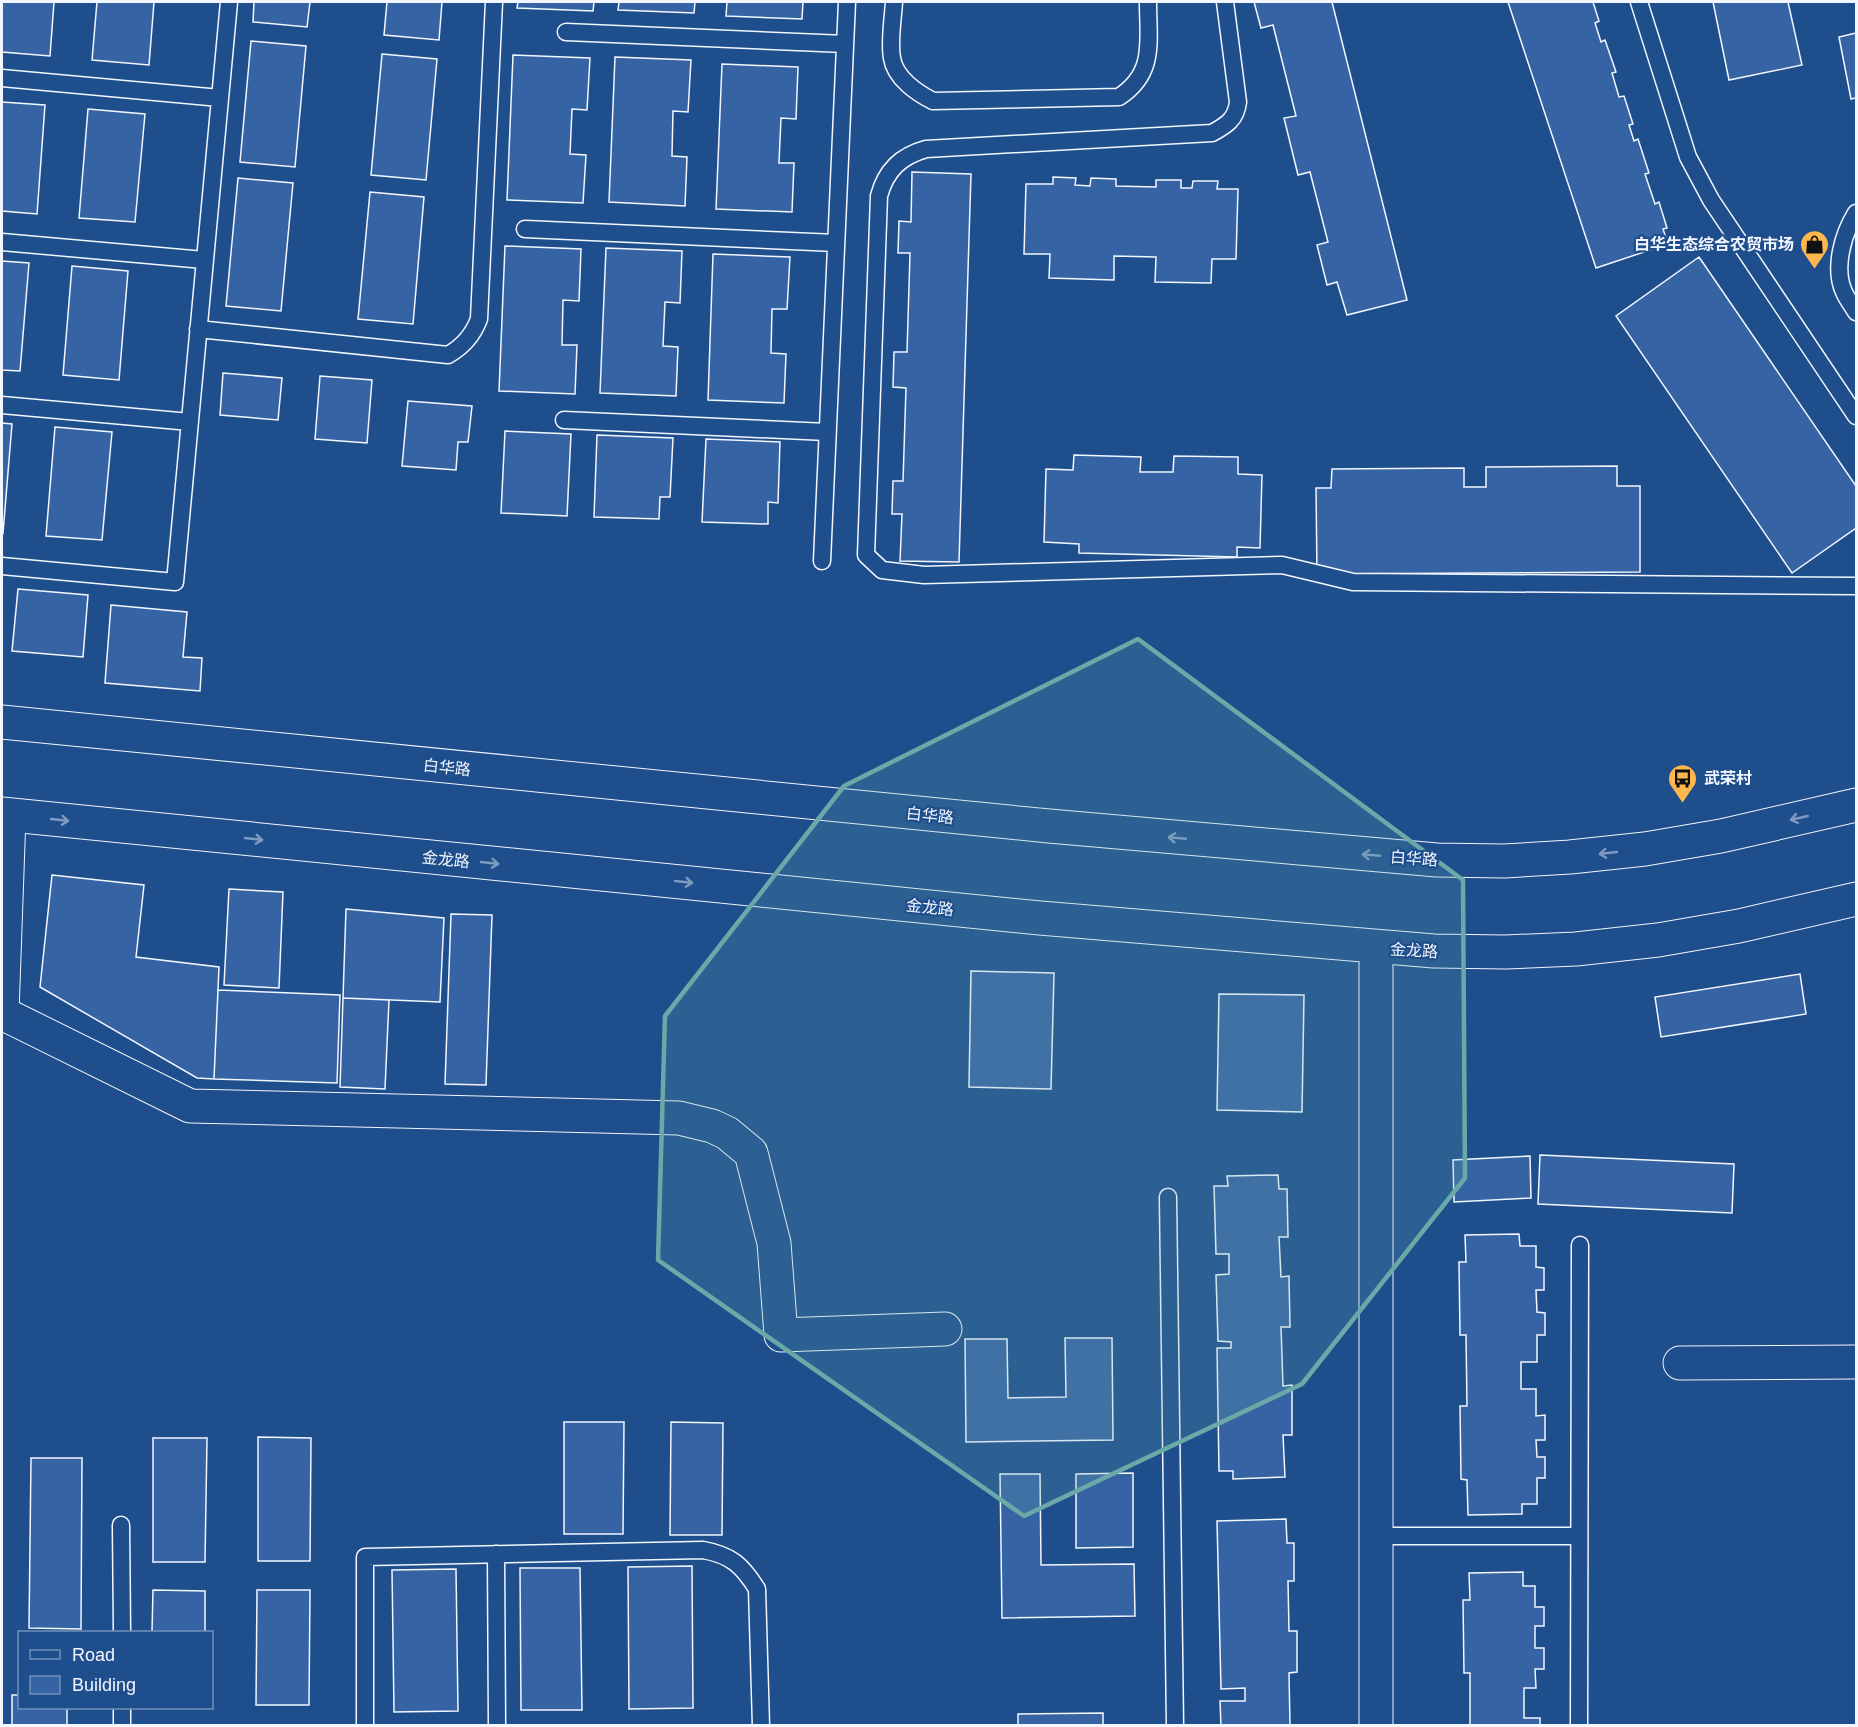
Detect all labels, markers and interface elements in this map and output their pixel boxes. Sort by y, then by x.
shop icon: 白华生态综合农贸市场 [1799,228,1831,270]
place label: 白华生态综合农贸市场 [1634,235,1794,253]
street label: 白华路 [422,757,472,778]
bus stop icon: 武荣村 [1667,762,1699,804]
place label: 武荣村 [1704,769,1752,787]
street label: 白华路 [905,805,955,826]
one-way arrow [1790,813,1809,825]
one-way arrow [49,815,69,826]
one-way arrow [1168,832,1187,843]
one-way arrow [243,834,263,845]
street label: 白华路 [1389,848,1439,869]
one-way arrow [1598,848,1618,859]
street label: 金龙路 [421,849,471,870]
one-way arrow [1362,849,1382,860]
one-way arrow [479,858,499,869]
one-way arrow [673,877,693,888]
street label: 金龙路 [905,897,955,918]
street label: 金龙路 [1390,941,1438,960]
legend [18,1631,213,1709]
text: Road [72,1645,115,1665]
text: Building [72,1675,136,1695]

